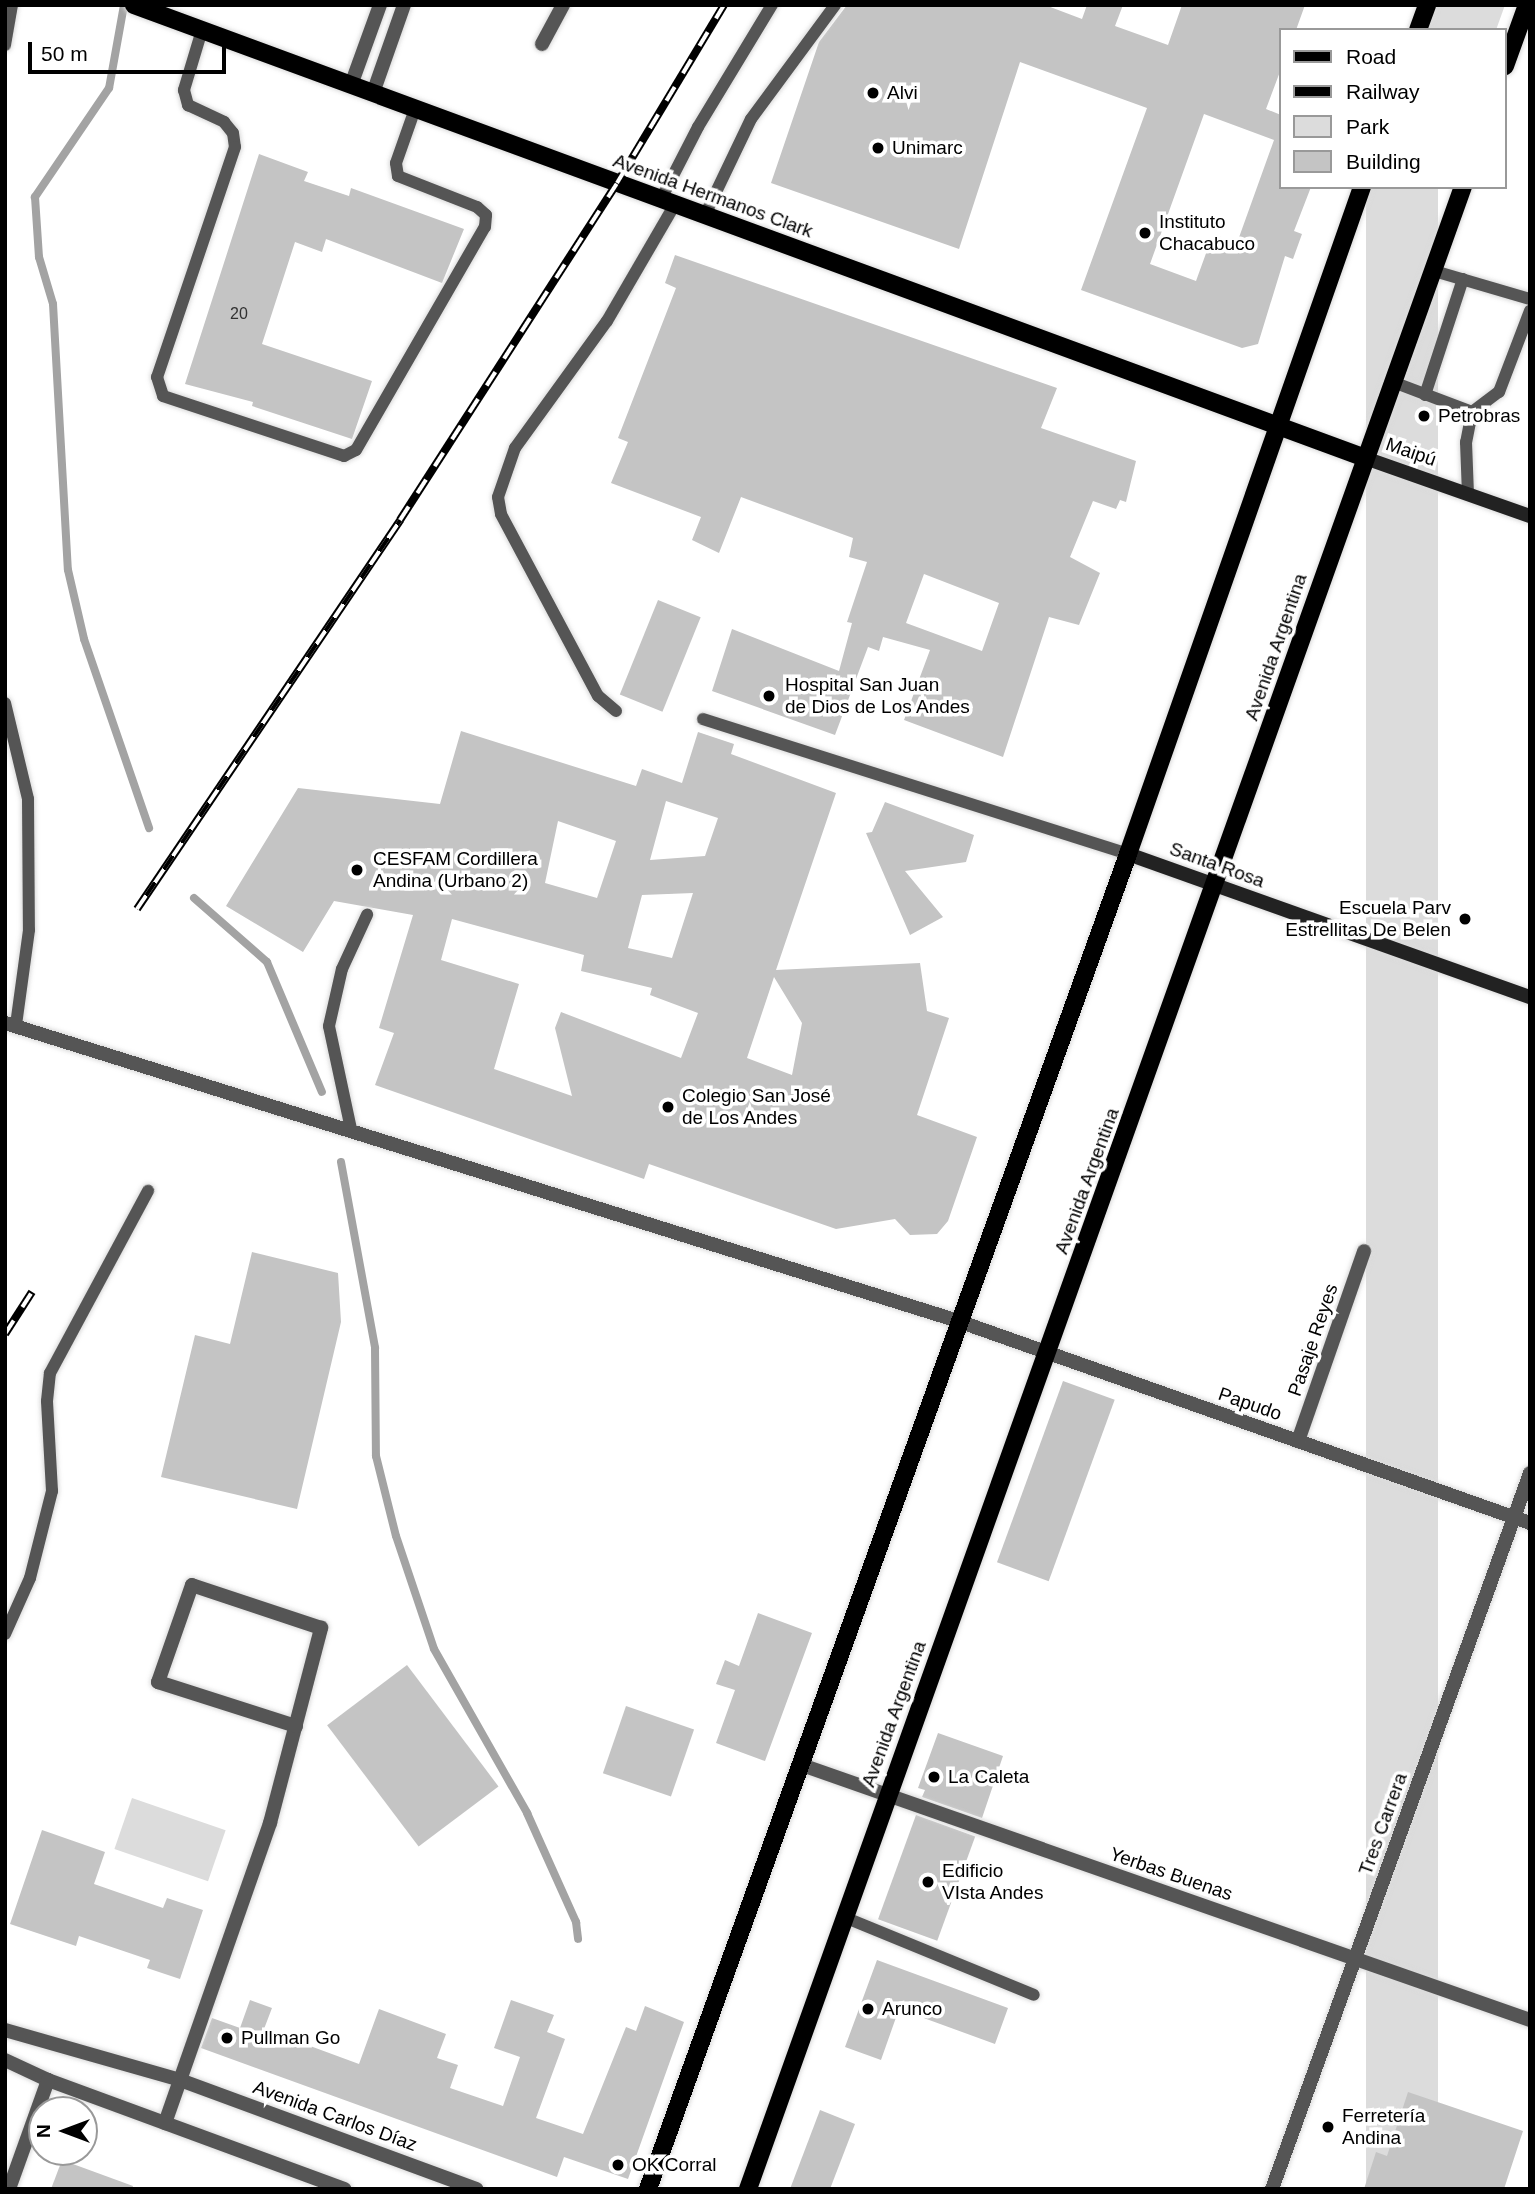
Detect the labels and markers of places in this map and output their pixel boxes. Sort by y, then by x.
place label: Alvi [887,82,918,104]
marker: Alvi [865,85,881,101]
place label: Unimarc [892,137,963,159]
marker: Unimarc [870,140,886,156]
place label: Instituto Chacabuco [1159,211,1255,255]
marker: Instituto Chacabuco [1137,225,1153,241]
place label: Petrobras [1438,405,1520,427]
marker: Petrobras [1416,408,1432,424]
place label: Hospital San Juan de Dios de Los Andes [785,674,971,718]
marker: Hospital San Juan de Dios de Los Andes [759,686,779,706]
place label: CESFAM Cordillera Andina (Urbano 2) [373,848,538,892]
marker: CESFAM Cordillera Andina (Urbano 2) [347,860,367,880]
place label: Escuela Parv Estrellitas De Belen [1285,897,1451,941]
marker: Escuela Parv Estrellitas De Belen [1457,911,1473,927]
place label: Colegio San José de Los Andes [682,1085,831,1129]
marker: Colegio San José de Los Andes [660,1099,676,1115]
place label: La Caleta [948,1766,1029,1788]
marker: La Caleta [926,1769,942,1785]
place label: Edificio VIsta Andes [942,1860,1044,1904]
marker: Edificio VIsta Andes [920,1874,936,1890]
place label: Arunco [882,1998,942,2020]
marker: Arunco [860,2001,876,2017]
place label: Pullman Go [241,2027,340,2049]
marker: Pullman Go [219,2030,235,2046]
place label: Ferretería Andina [1342,2105,1425,2149]
marker: Ferretería Andina [1320,2119,1336,2135]
place label: OK Corral [632,2154,716,2176]
marker: OK Corral [610,2157,626,2173]

